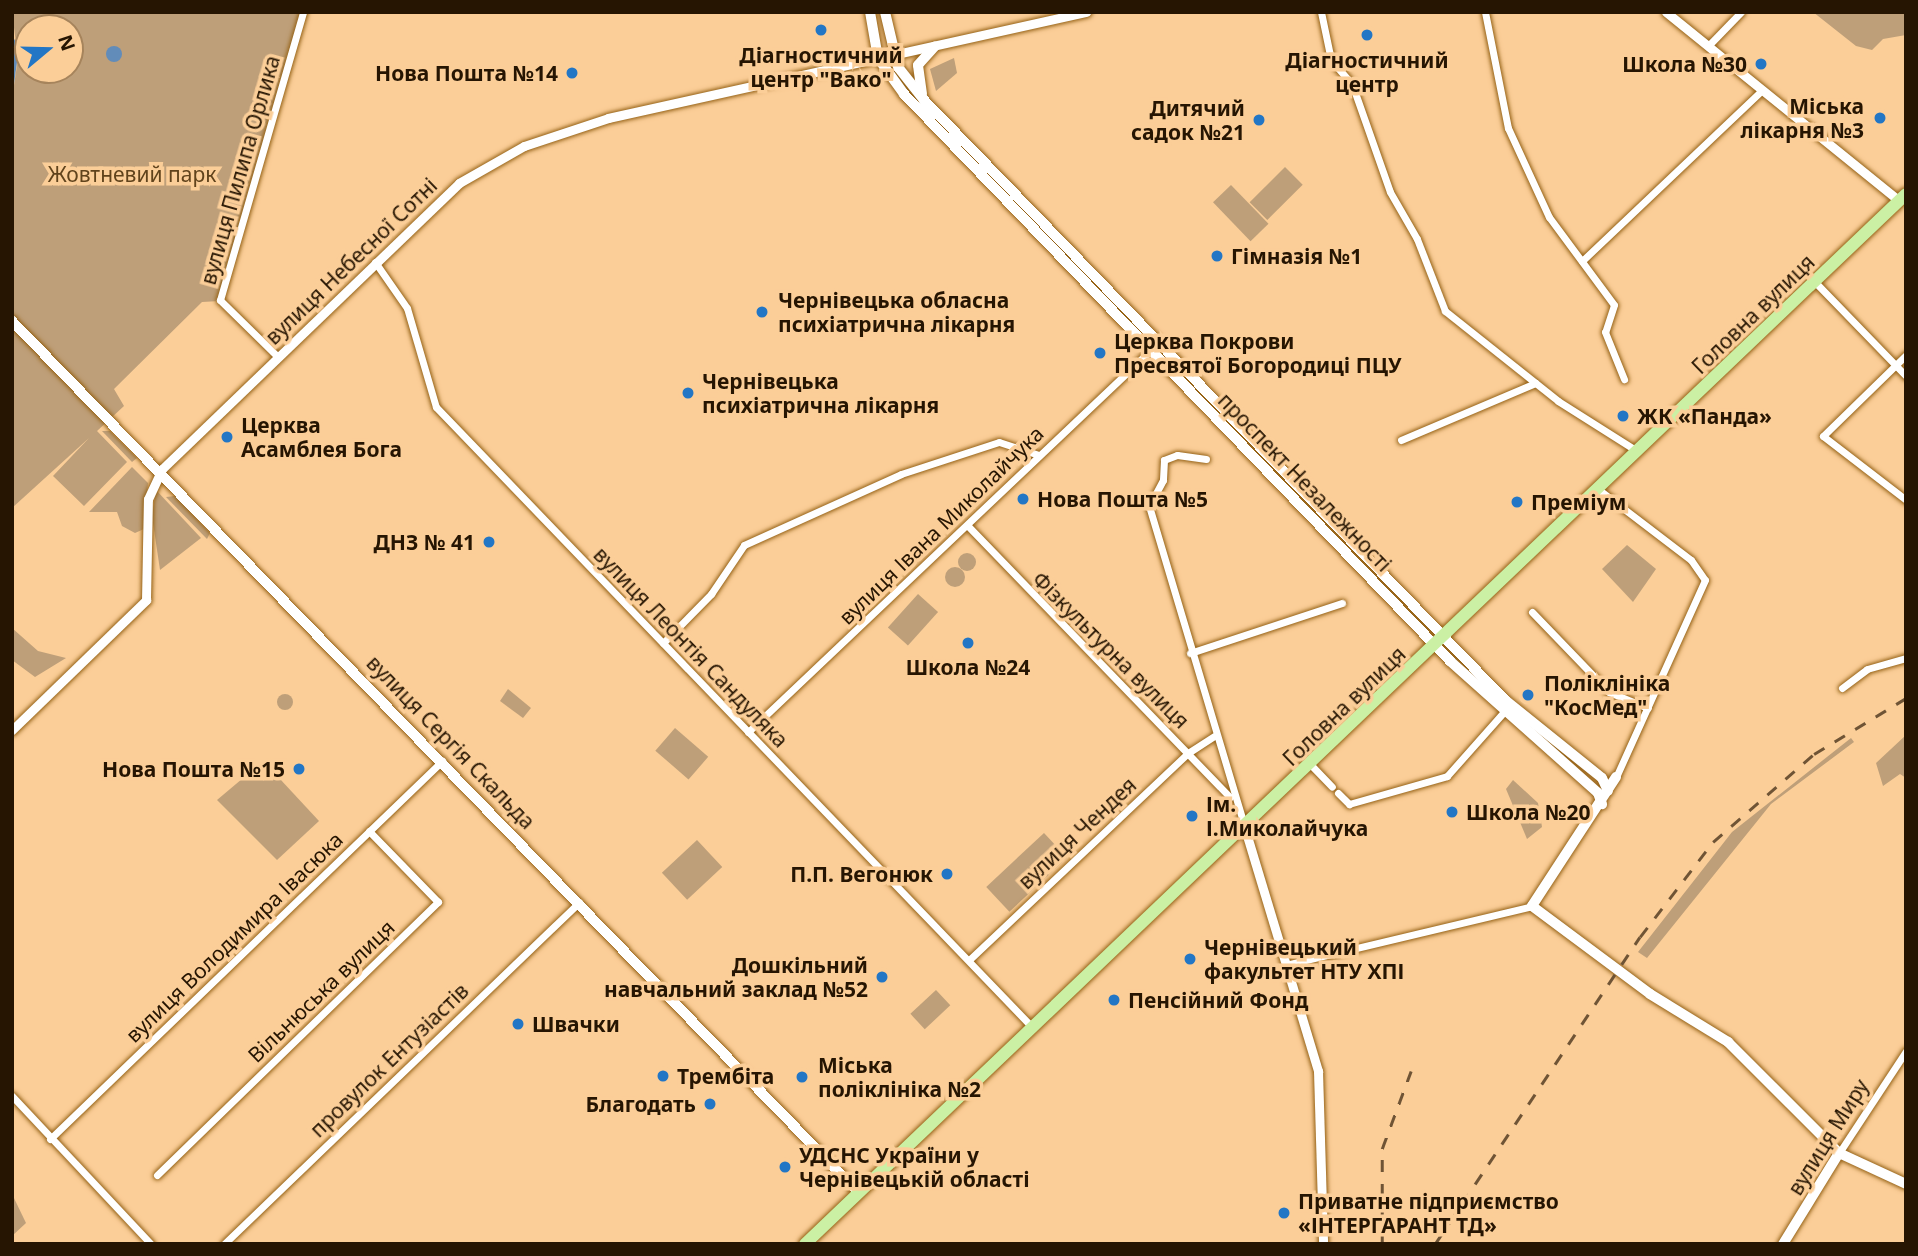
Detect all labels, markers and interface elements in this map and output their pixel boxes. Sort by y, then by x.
north arrow [14,14,84,84]
marker: Діагностичний центр "Вако" [811,20,831,40]
marker: Діагностичний центр [1357,25,1377,45]
text: N [52,31,82,54]
place label: Діагностичний центр "Вако" [739,42,903,92]
place label: Діагностичний центр [1285,47,1449,97]
place label: Школа №30 [1622,51,1747,77]
street label: вулиця Пилипа Орлика [195,52,285,288]
marker: Школа №30 [1753,56,1769,72]
place label: Нова Пошта №14 [375,60,558,86]
marker: Нова Пошта №14 [564,65,580,81]
place label: Міська лікарня №3 [1741,93,1864,143]
place label: Дитячий садок №21 [1131,95,1245,145]
marker: Міська лікарня №3 [1870,108,1890,128]
marker: Дитячий садок №21 [1251,112,1267,128]
park label: Жовтневий парк [48,161,216,187]
street label: вулиця Небесної Сотні [260,172,442,350]
place label: Гімназія №1 [1231,243,1362,269]
marker: Гімназія №1 [1209,248,1225,264]
street label: Головна вулиця [1686,249,1820,379]
place label: Чернівецька обласна психіатрична лікарня [778,287,1015,337]
marker: Чернівецька обласна психіатрична лікарня [752,302,772,322]
place label: Церква Покрови Пресвятої Богородиці ПЦУ [1114,328,1402,378]
marker: Церква Покрови Пресвятої Богородиці ПЦУ [1092,345,1108,361]
place label: Чернівецька психіатрична лікарня [702,368,939,418]
marker: Чернівецька психіатрична лікарня [680,385,696,401]
street label: проспект Незалежності [1213,387,1397,577]
place label: ЖК «Панда» [1637,403,1772,429]
marker: ЖК «Панда» [1615,408,1631,424]
place label: Церква Асамблея Бога [241,412,402,462]
street label: вулиця Івана Миколайчука [834,421,1048,629]
marker: Церква Асамблея Бога [219,429,235,445]
place label: Нова Пошта №5 [1037,486,1208,512]
place label: Преміум [1531,489,1626,515]
marker: Нова Пошта №5 [1015,491,1031,507]
marker: Преміум [1509,494,1525,510]
place label: ДНЗ № 41 [374,529,475,555]
marker: ДНЗ № 41 [481,534,497,550]
street label: вулиця Леонтія Сандуляка [589,542,793,752]
street label: Фізкультурна вулиця [1027,566,1195,734]
marker: Школа №24 [960,635,976,651]
street label: Головна вулиця [1277,641,1411,771]
street label: вулиця Сергія Скальда [362,650,540,834]
place label: Школа №24 [906,654,1030,680]
place label: Поліклініка "КосМед" [1544,670,1670,720]
marker: Поліклініка "КосМед" [1518,685,1538,705]
place label: Нова Пошта №15 [102,756,285,782]
marker: Нова Пошта №15 [291,761,307,777]
street label: вулиця Чендея [1013,772,1141,894]
place label: Ім. І.Миколайчука [1206,791,1368,841]
place label: Школа №20 [1466,799,1591,825]
marker: Школа №20 [1444,804,1460,820]
marker: Ім. І.Миколайчука [1184,808,1200,824]
street label: вулиця Володимира Івасюка [120,827,348,1047]
place label: П.П. Вегонюк [790,861,933,887]
marker: П.П. Вегонюк [939,866,955,882]
street label: Вільнюська вулиця [243,915,399,1067]
place label: Чернівецький факультет НТУ ХПІ [1204,934,1404,984]
marker: Чернівецький факультет НТУ ХПІ [1182,951,1198,967]
place label: Дошкільний навчальний заклад №52 [604,952,868,1002]
marker: Дошкільний навчальний заклад №52 [874,969,890,985]
street label: провулок Ентузіастів [305,978,473,1142]
place label: Пенсійний Фонд [1128,987,1308,1013]
marker: Пенсійний Фонд [1106,992,1122,1008]
place label: Швачки [532,1011,620,1037]
marker: Швачки [510,1016,526,1032]
place label: Міська поліклініка №2 [818,1052,981,1102]
place label: Трембіта [677,1063,774,1089]
marker: Міська поліклініка №2 [792,1067,812,1087]
marker: Трембіта [655,1068,671,1084]
street label: вулиця Миру [1782,1074,1874,1200]
place label: Благодать [585,1091,696,1117]
marker: Благодать [702,1096,718,1112]
place label: УДСНС України у Чернівецькій області [799,1142,1030,1192]
marker: УДСНС України у Чернівецькій області [777,1159,793,1175]
place label: Приватне підприємство «ІНТЕРГАРАНТ ТД» [1298,1188,1559,1238]
marker: Приватне підприємство «ІНТЕРГАРАНТ ТД» [1276,1205,1292,1221]

